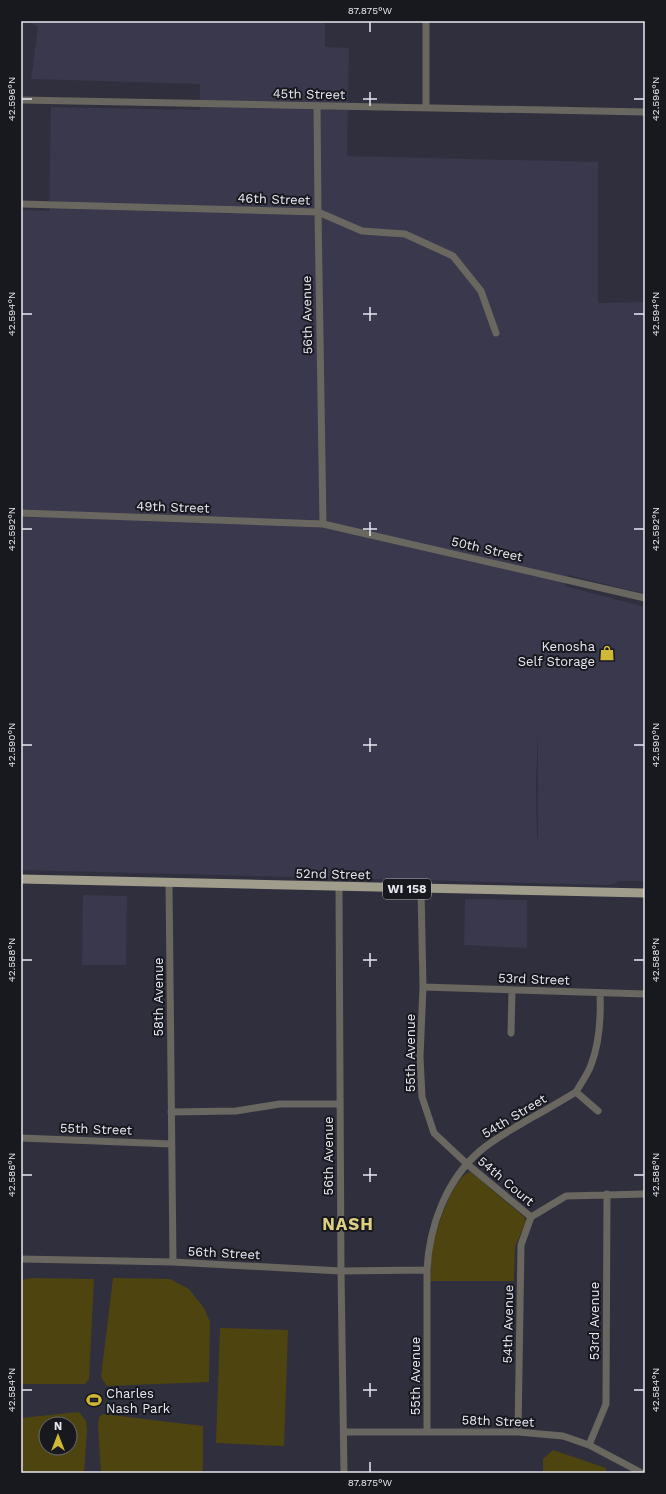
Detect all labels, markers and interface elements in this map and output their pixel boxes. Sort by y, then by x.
text: 87.875°W [348,5,393,16]
text: 42.596°N [6,77,17,121]
text: 42.596°N [650,77,661,121]
street label: 45th Street [273,86,346,102]
street label: 46th Street [237,190,311,208]
street label: 56th Avenue [299,275,315,355]
text: 42.594°N [6,292,17,336]
text: 42.594°N [650,292,661,336]
street label: 49th Street [136,498,210,516]
text: 42.592°N [6,507,17,551]
text: 42.592°N [650,507,661,551]
street label: 50th Street [450,534,525,565]
place label: Kenosha Self Storage [518,639,596,669]
shop icon: Kenosha Self Storage [598,644,616,662]
text: 42.590°N [6,723,17,767]
text: 42.590°N [650,723,661,767]
street label: 52nd Street [295,866,371,882]
road number: WI 158 [383,879,431,899]
text: 42.588°N [6,938,17,982]
text: 42.588°N [650,938,661,982]
street label: 58th Avenue [151,958,166,1036]
street label: 53rd Street [498,970,571,988]
street label: 55th Avenue [403,1014,418,1092]
street label: 54th Street [479,1091,549,1141]
street label: 56th Avenue [321,1117,336,1195]
street label: 55th Street [60,1120,133,1138]
text: 42.586°N [6,1153,17,1197]
street label: 54th Court [475,1153,537,1209]
text: 42.586°N [650,1153,661,1197]
district label: NASH [322,1214,374,1234]
street label: 56th Street [187,1244,261,1262]
street label: 53rd Avenue [587,1282,602,1360]
street label: 54th Avenue [500,1284,516,1364]
street label: 55th Avenue [408,1337,423,1415]
text: 42.584°N [6,1368,17,1412]
text: 42.584°N [650,1368,661,1412]
place label: Charles Nash Park [106,1386,171,1416]
sports icon: Charles Nash Park [85,1391,103,1409]
street label: 58th Street [461,1412,535,1430]
north arrow [38,1416,78,1456]
text: N [54,1420,62,1433]
text: 87.875°W [348,1477,393,1488]

